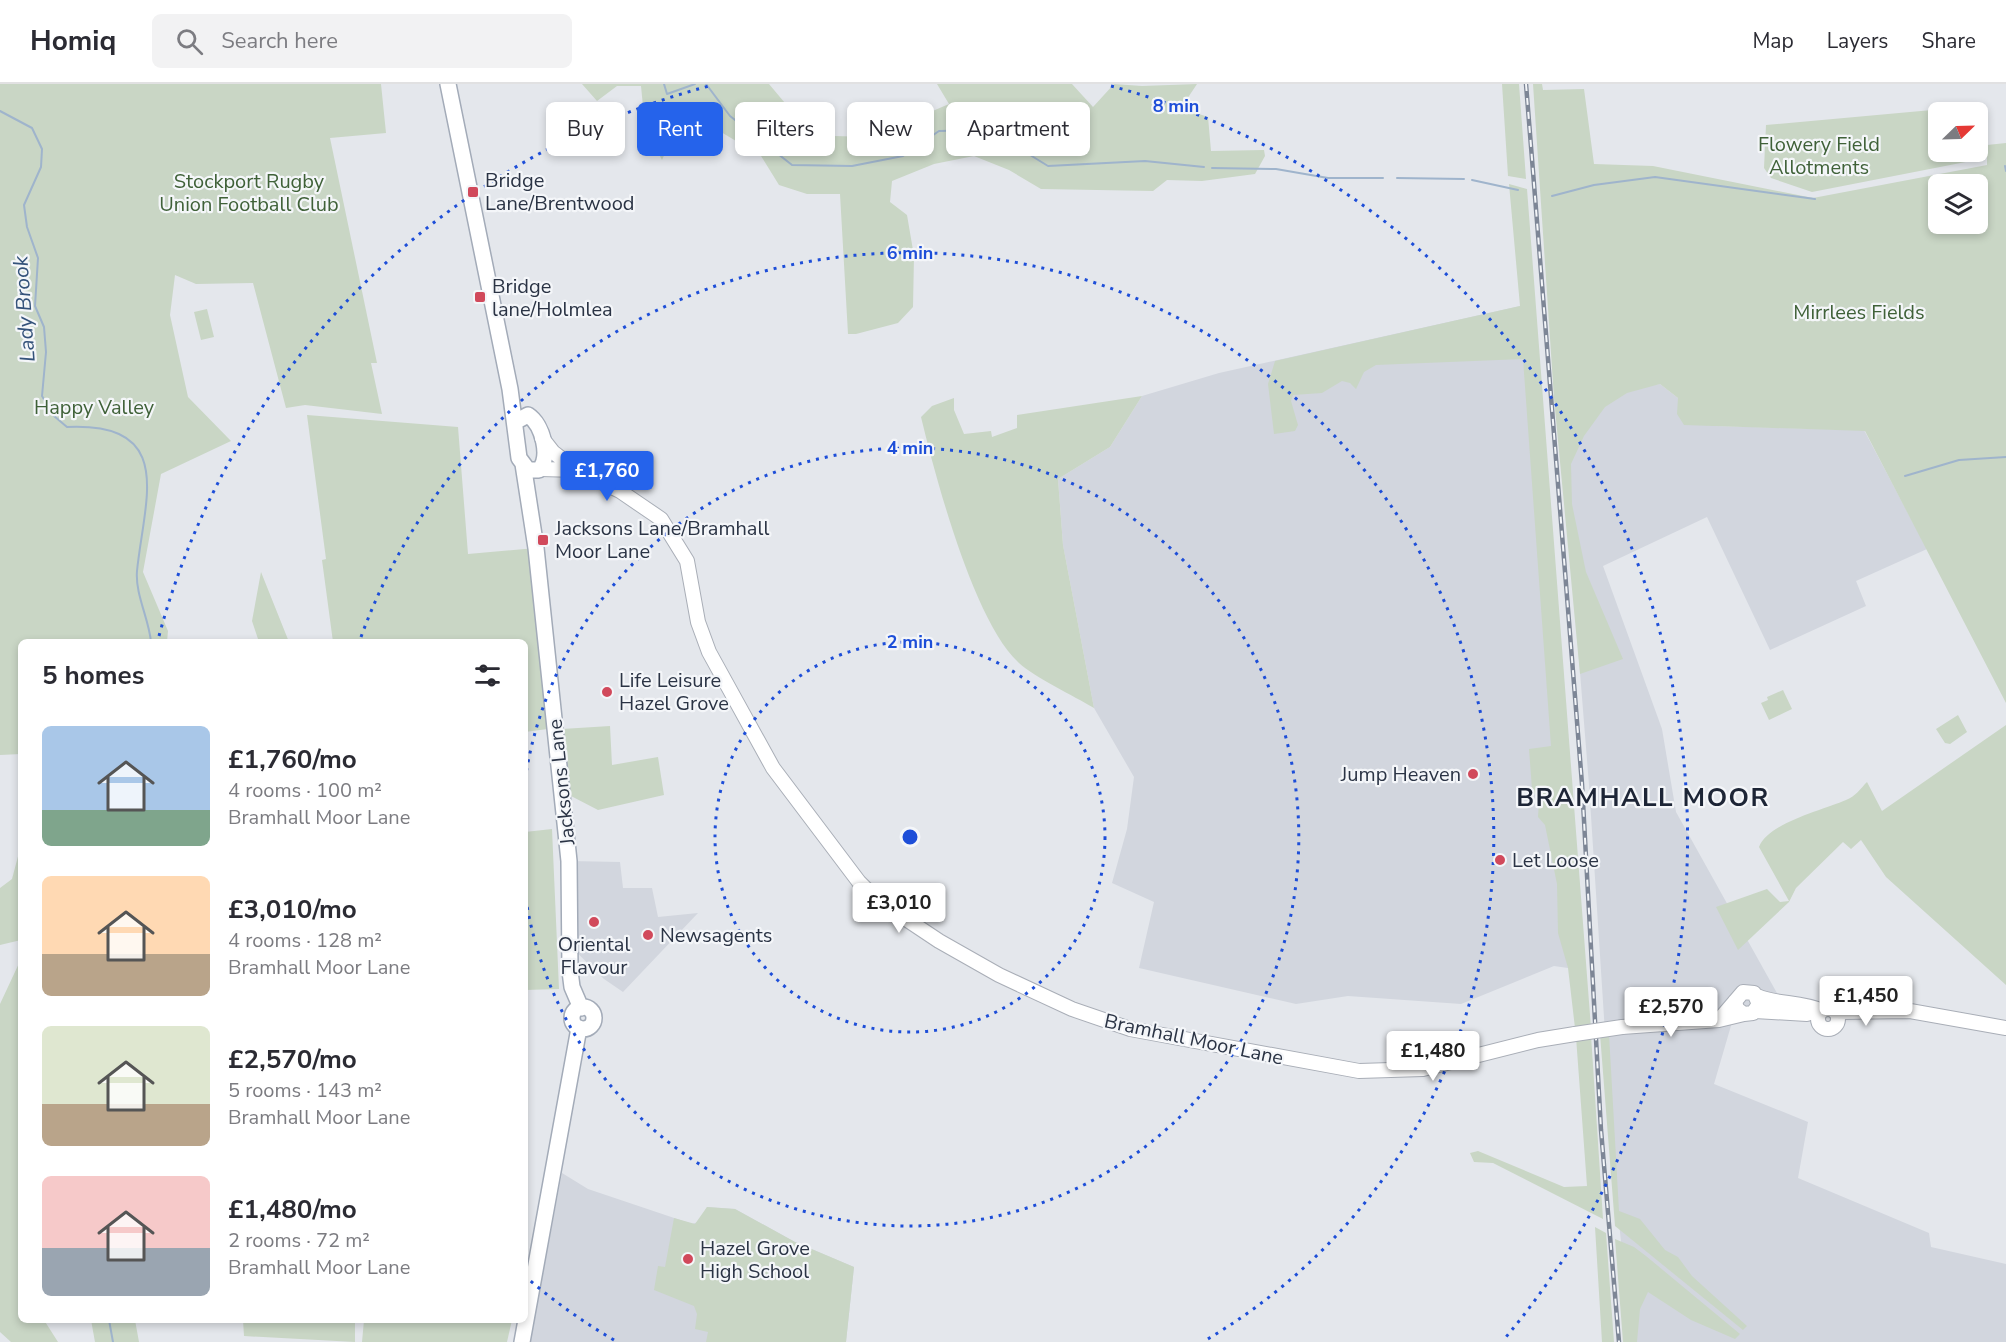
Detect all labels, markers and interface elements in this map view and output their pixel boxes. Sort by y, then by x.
search box [152,14,572,68]
text: Homiq [30,22,116,60]
icon: search [173,25,206,58]
text: Search here [221,26,338,56]
text: Map [1752,27,1794,55]
text: Layers [1827,27,1888,55]
text: Share [1921,27,1976,55]
text: 8 min [1153,94,1199,118]
chip: Buy [546,102,625,156]
chip: Rent [637,102,723,156]
chip: Filters [735,102,835,156]
chip: New [847,102,934,156]
chip: Apartment [946,102,1090,156]
north arrow [1928,102,1988,162]
map controls [1928,102,1988,234]
park label: Flowery Field Allotments [1758,131,1880,181]
place label: Bridge Lane/Brentwood [485,167,634,217]
park label: Stockport Rugby Union Football Club [159,168,339,218]
button: layers [1928,174,1988,234]
marker: Bridge Lane/Brentwood [466,185,480,199]
text: 6 min [887,241,933,265]
water label: Lady Brook [6,254,42,363]
place label: Bridge lane/Holmlea [492,273,613,323]
marker: Bridge lane/Holmlea [473,290,487,304]
park label: Mirrlees Fields [1793,299,1925,326]
park label: Happy Valley [34,394,155,421]
text: 4 min [887,436,933,460]
pin: £1,760 [558,451,656,502]
text: £1,760 [575,457,639,484]
place label: Jacksons Lane/Bramhall Moor Lane [554,515,769,565]
marker: Jacksons Lane/Bramhall Moor Lane [536,533,550,547]
text: 2 min [887,630,933,654]
text: 5 homes [42,658,144,693]
icon: filters [471,659,504,692]
place label: Life Leisure Hazel Grove [619,667,729,717]
marker: Life Leisure Hazel Grove [600,685,614,699]
street label: Jacksons Lane [541,718,582,847]
text: £1,760/mo [228,742,357,777]
icon: home [90,750,162,822]
place label: Jump Heaven [1340,761,1461,788]
marker: Jump Heaven [1466,767,1480,781]
text: 4 rooms · 100 m² [228,777,382,804]
district label: BRAMHALL MOOR [1516,780,1770,815]
text: Bramhall Moor Lane [228,804,410,831]
centre of rings [900,827,920,847]
place label: Let Loose [1512,847,1599,874]
marker: Let Loose [1493,853,1507,867]
pin: £3,010 [850,883,948,934]
text: £3,010 [867,889,931,916]
text: £3,010/mo [228,892,357,927]
icon: home [90,900,162,972]
marker: Oriental Flavour [587,915,601,929]
place label: Newsagents [660,922,773,949]
text: 4 rooms · 128 m² [228,927,382,954]
marker: Newsagents [641,928,655,942]
place label: Oriental Flavour [558,931,630,981]
text: Bramhall Moor Lane [228,954,410,981]
pin: £1,450 [1817,976,1915,1027]
text: £1,450 [1834,982,1898,1009]
pin: £2,570 [1622,987,1720,1038]
text: £2,570 [1639,993,1703,1020]
street label: Bramhall Moor Lane [1102,1007,1286,1072]
pin: £1,480 [1384,1031,1482,1082]
text: £1,480 [1401,1037,1465,1064]
text: £2,570/mo [228,1042,357,1077]
icon: home [90,1050,162,1122]
text: 5 rooms · 143 m² [228,1077,382,1104]
text: Bramhall Moor Lane [228,1104,410,1131]
text: £1,480/mo [228,1192,357,1227]
icon: home [90,1200,162,1272]
text: 2 rooms · 72 m² [228,1227,370,1254]
place label: Hazel Grove High School [700,1235,810,1285]
marker: Hazel Grove High School [681,1252,695,1266]
text: Bramhall Moor Lane [228,1254,410,1281]

